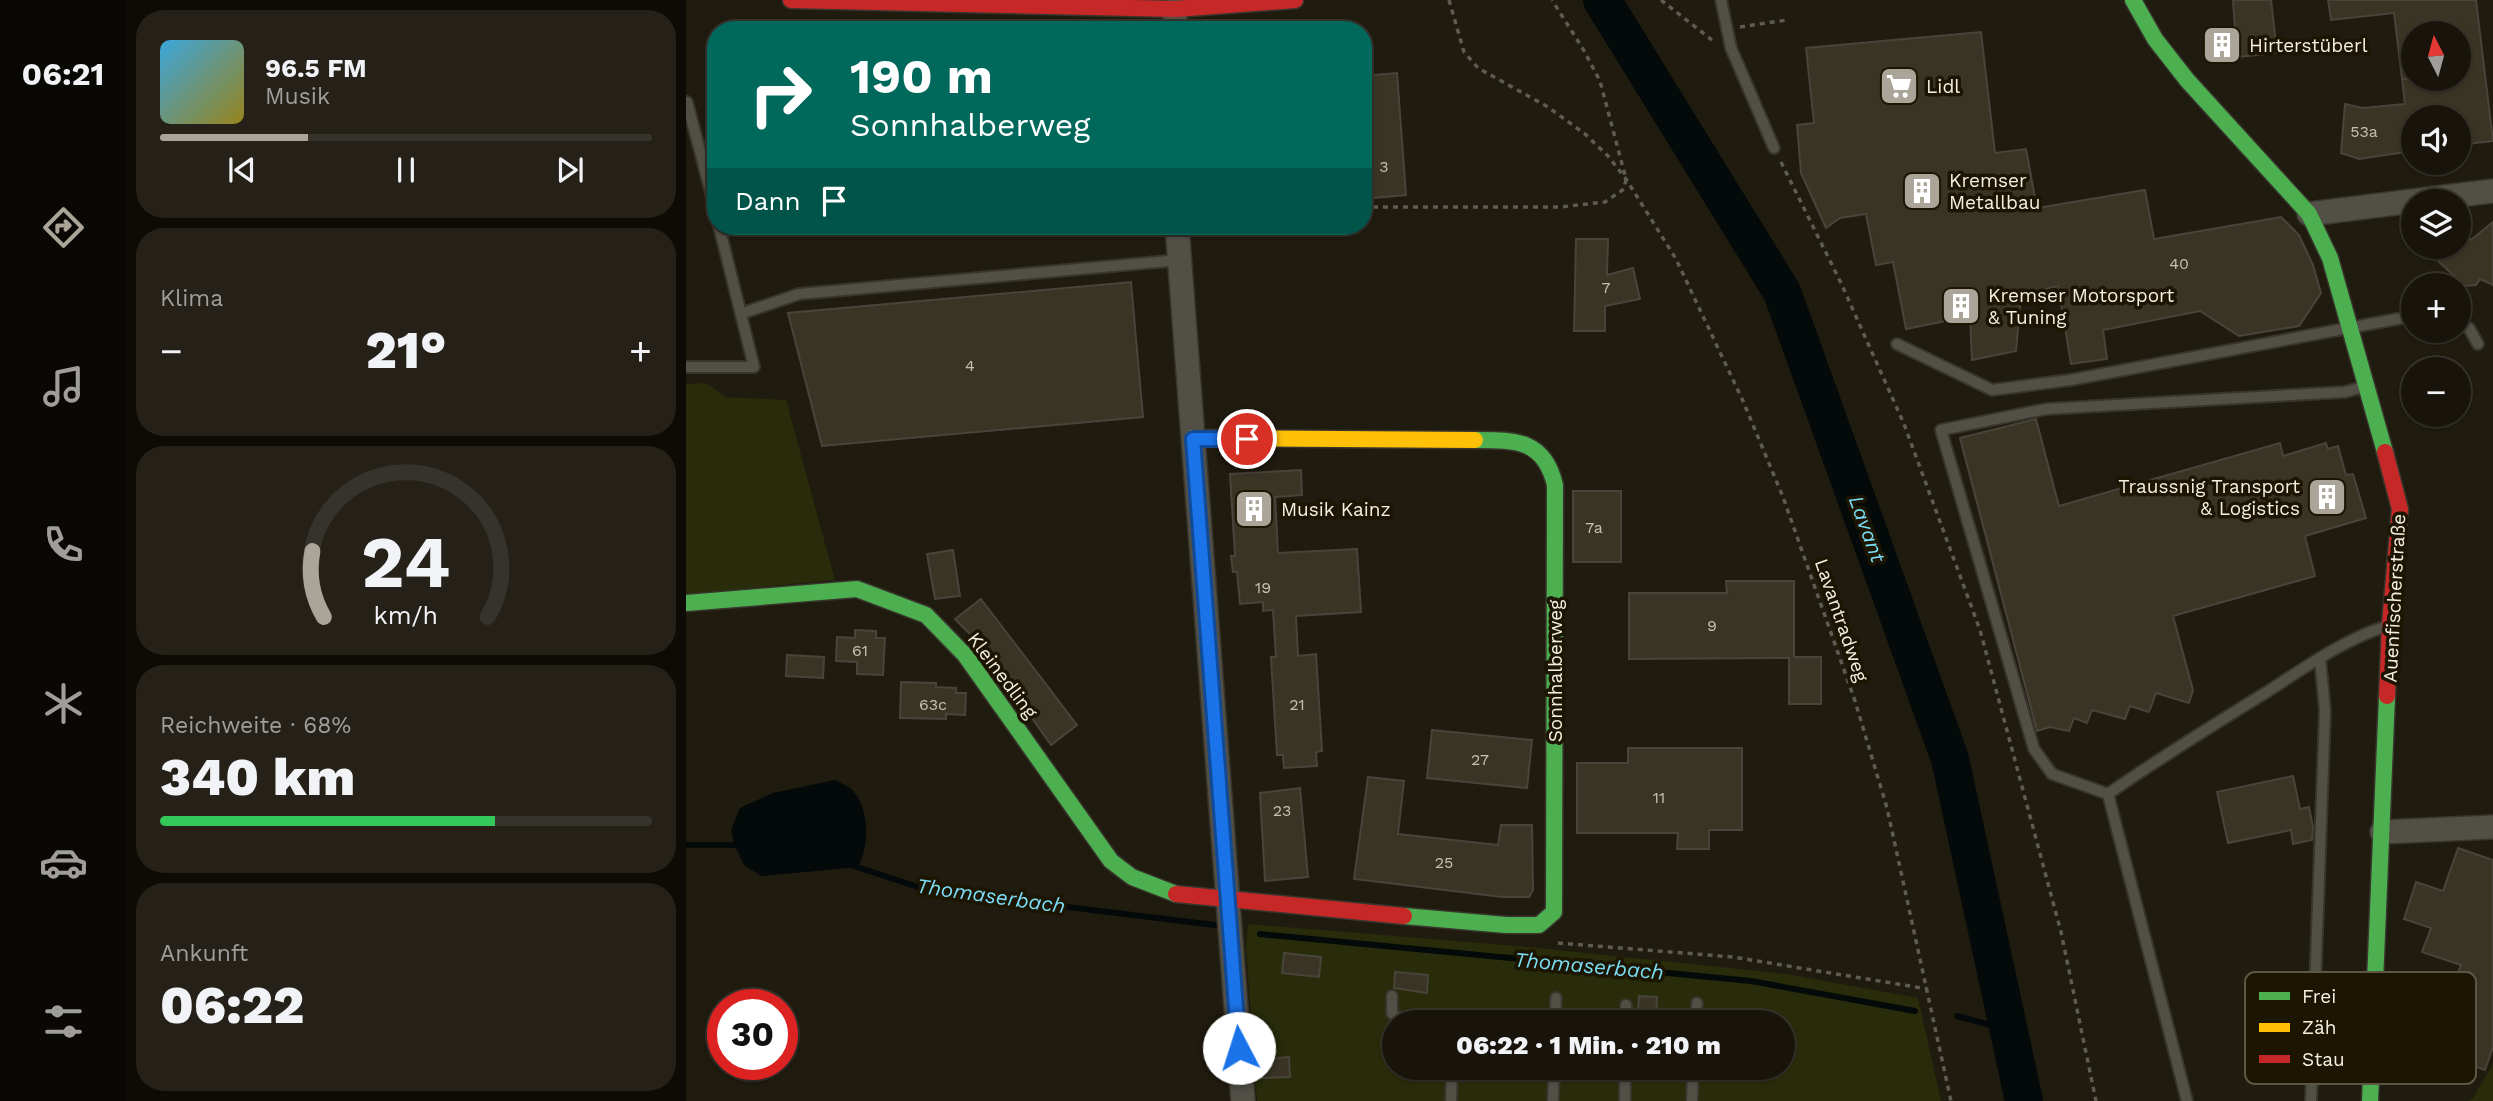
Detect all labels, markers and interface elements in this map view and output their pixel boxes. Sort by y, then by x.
north arrow [2401,21,2471,91]
map controls [2401,21,2471,427]
building icon: Hirterstüberl [2201,24,2243,66]
place label: Hirterstüberl [2249,34,2368,57]
text: 190 m [850,47,993,105]
icon: right [735,49,826,140]
text: 96.5 FM [265,53,367,83]
text: 06:21 [22,55,104,93]
supermarket icon: Lidl [1878,65,1920,107]
place label: Lidl [1926,75,1960,98]
text: Musik [265,83,330,110]
button: sound [2401,105,2471,175]
text: Sonnhalberweg [850,106,1090,144]
house number: 53a [2350,122,2378,141]
icon: previous [223,151,261,189]
icon: pause [387,151,425,189]
icon: next [551,151,589,189]
house number: 3 [1379,157,1389,176]
place label: Kremser Metallbau [1949,169,2041,214]
building icon: Kremser Metallbau [1901,170,1943,212]
icon: arrive [815,182,853,220]
text: Dann [735,186,801,216]
button: layers [2401,189,2471,259]
icon: directions [39,203,88,252]
house number: 40 [2169,254,2189,273]
button: + [2401,273,2471,343]
house number: 7 [1602,278,1611,297]
place label: Kremser Motorsport & Tuning [1988,284,2174,329]
text: Klima [160,285,223,312]
building icon: Kremser Motorsport & Tuning [1940,285,1982,327]
text: 21° [366,320,446,381]
text: − [160,329,183,373]
text: + [629,329,652,373]
house number: 4 [965,356,975,375]
button: − [2401,357,2471,427]
icon: music [39,362,88,411]
pin [1217,409,1277,469]
icon: arrive [1228,420,1266,458]
place label: Traussnig Transport & Logistics [2118,475,2300,520]
building icon: Traussnig Transport & Logistics [2306,476,2348,518]
building icon: Musik Kainz [1233,488,1275,530]
water label: Lavant [1844,492,1891,566]
place label: Musik Kainz [1281,498,1391,521]
street label: Auenfischerstraße [2379,513,2410,683]
house number: 7a [1585,518,1603,537]
text: 24 [361,519,451,605]
icon: phone [39,520,88,569]
street label: Lavantradweg [1810,556,1874,686]
house number: 19 [1255,578,1271,597]
street label: Sonnhalberweg [1544,599,1567,742]
text: km/h [374,600,438,629]
house number: 9 [1707,616,1717,635]
street label: Kleinedling [963,628,1043,724]
house number: 61 [852,641,868,660]
icon: climate [39,679,88,728]
house number: 63c [919,695,947,714]
house number: 21 [1289,695,1305,714]
text: Reichweite · 68% [160,712,351,739]
text: 340 km [160,747,355,808]
house number: 27 [1471,750,1489,769]
house number: 11 [1653,788,1665,807]
house number: 23 [1273,801,1291,820]
icon: car [39,838,88,887]
house number: 25 [1435,853,1453,872]
water label: Thomaserbach [915,873,1067,918]
text: Ankunft [160,940,248,967]
water label: Thomaserbach [1513,947,1665,984]
legend [2245,972,2476,1084]
text: 06:22 [160,975,304,1036]
text: Frei [2302,985,2336,1008]
speed limit sign: 30 [707,989,798,1080]
icon: filters [39,997,88,1046]
position arrow [1202,1011,1276,1085]
text: Zäh [2302,1016,2337,1039]
text: 06:22 · 1 Min. · 210 m [1456,1030,1721,1060]
text: Stau [2302,1048,2345,1071]

